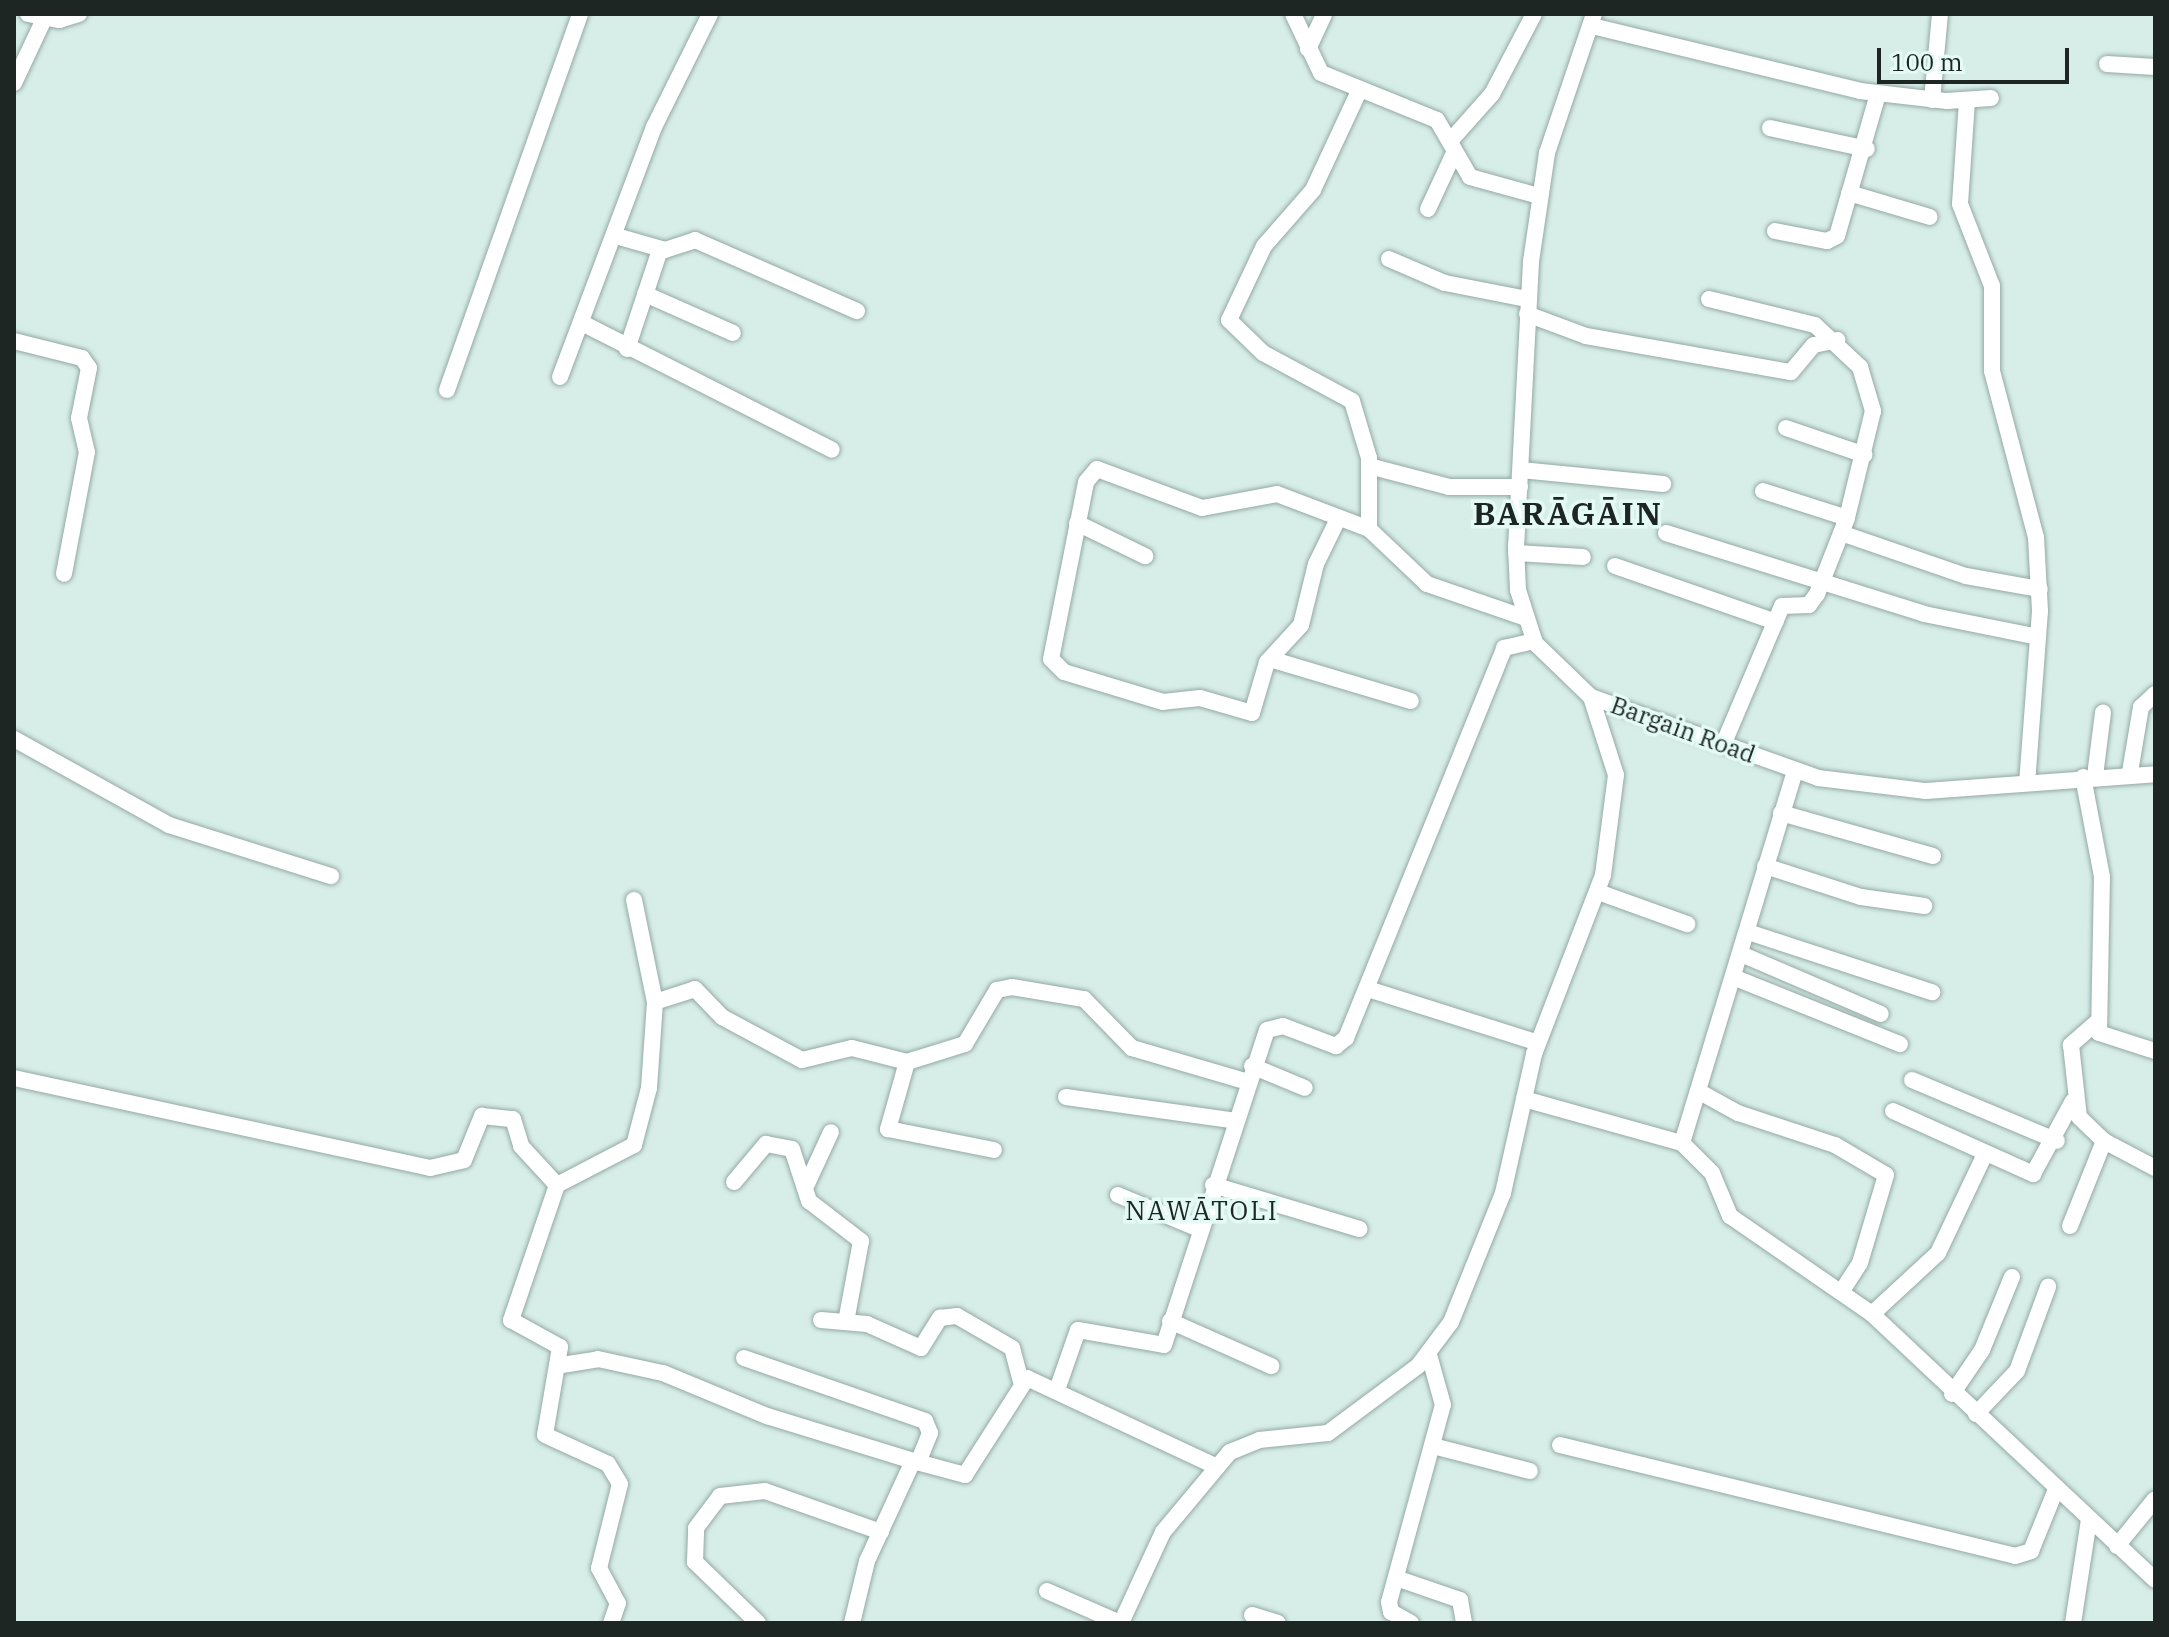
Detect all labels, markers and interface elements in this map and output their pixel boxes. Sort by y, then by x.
scale bar [1881,32,2073,82]
text: 100 m [1891,46,1963,78]
district label: BARĀGĀIN [1473,494,1663,532]
street label: Bargain Road [1607,691,1759,769]
district label: NAWĀTOLI [1125,1195,1279,1227]

